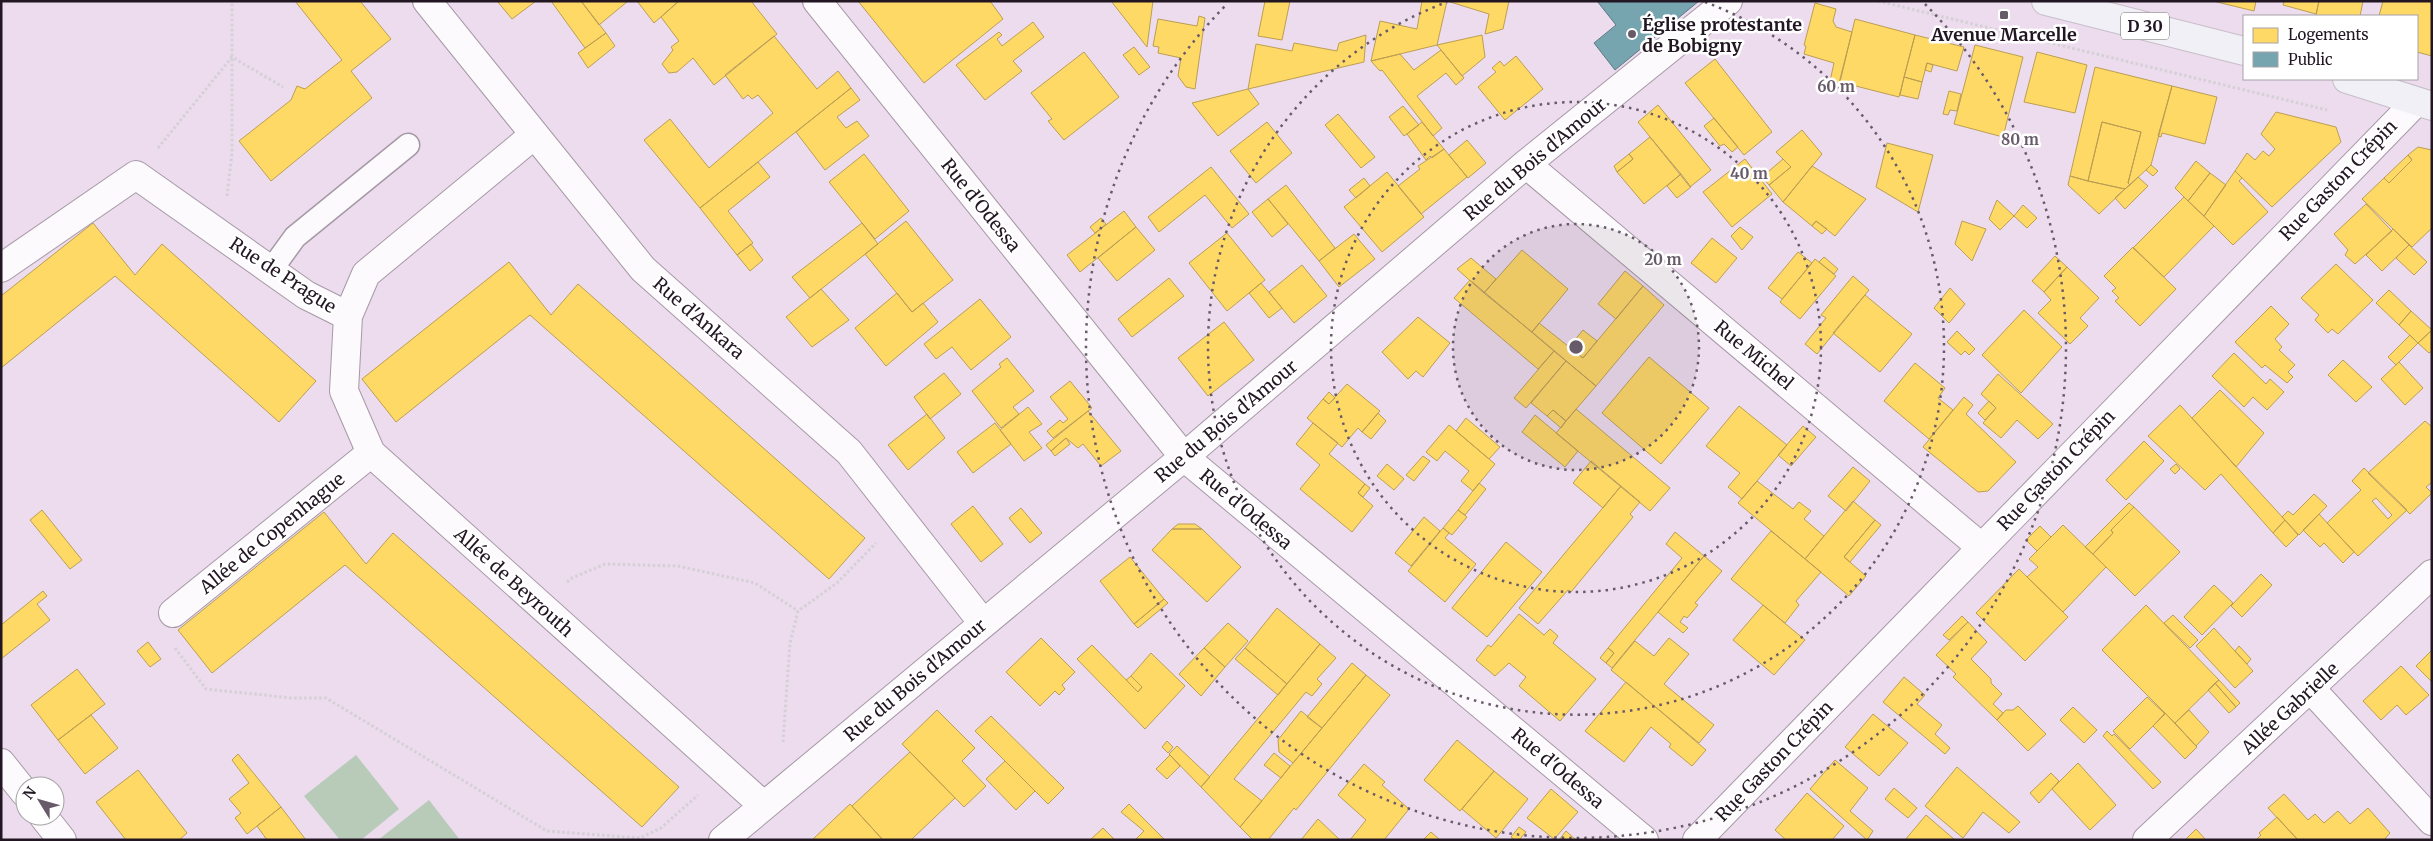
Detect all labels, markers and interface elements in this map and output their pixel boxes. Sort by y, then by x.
marker: Avenue Marcelle [1998,9,2010,21]
road number: D 30 [2121,12,2169,40]
place label: Église protestante de Bobigny [1642,13,1802,57]
legend [2243,15,2418,80]
place label: Avenue Marcelle [1930,23,2077,46]
text: Logements [2288,25,2369,44]
marker: Église protestante de Bobigny [1626,28,1638,40]
text: Public [2288,50,2333,69]
text: 60 m [1817,77,1855,96]
street label: Rue du Bois d'Amour [1459,93,1611,225]
street label: Rue Gaston Crépin [2274,115,2402,245]
text: 80 m [2001,130,2039,149]
street label: Rue d'Odessa [936,154,1026,257]
text: 40 m [1730,164,1768,183]
street label: Rue de Prague [225,232,341,318]
text: 20 m [1644,250,1682,269]
street label: Rue d'Ankara [649,272,750,364]
street label: Rue Michel [1710,315,1799,395]
centre of rings [1567,338,1585,356]
street label: Rue du Bois d'Amour [1150,355,1302,487]
street label: Rue Gaston Crépin [1992,405,2120,535]
street label: Rue d'Odessa [1195,464,1297,555]
street label: Allée de Copenhague [194,467,349,599]
street label: Allée de Beyrouth [449,522,578,642]
street label: Rue du Bois d'Amour [839,614,991,746]
street label: Allée Gabrielle [2236,657,2343,760]
street label: Rue Gaston Crépin [1710,696,1838,826]
street label: Rue d'Odessa [1507,723,1609,814]
north arrow [15,776,65,826]
text: N [19,783,40,803]

